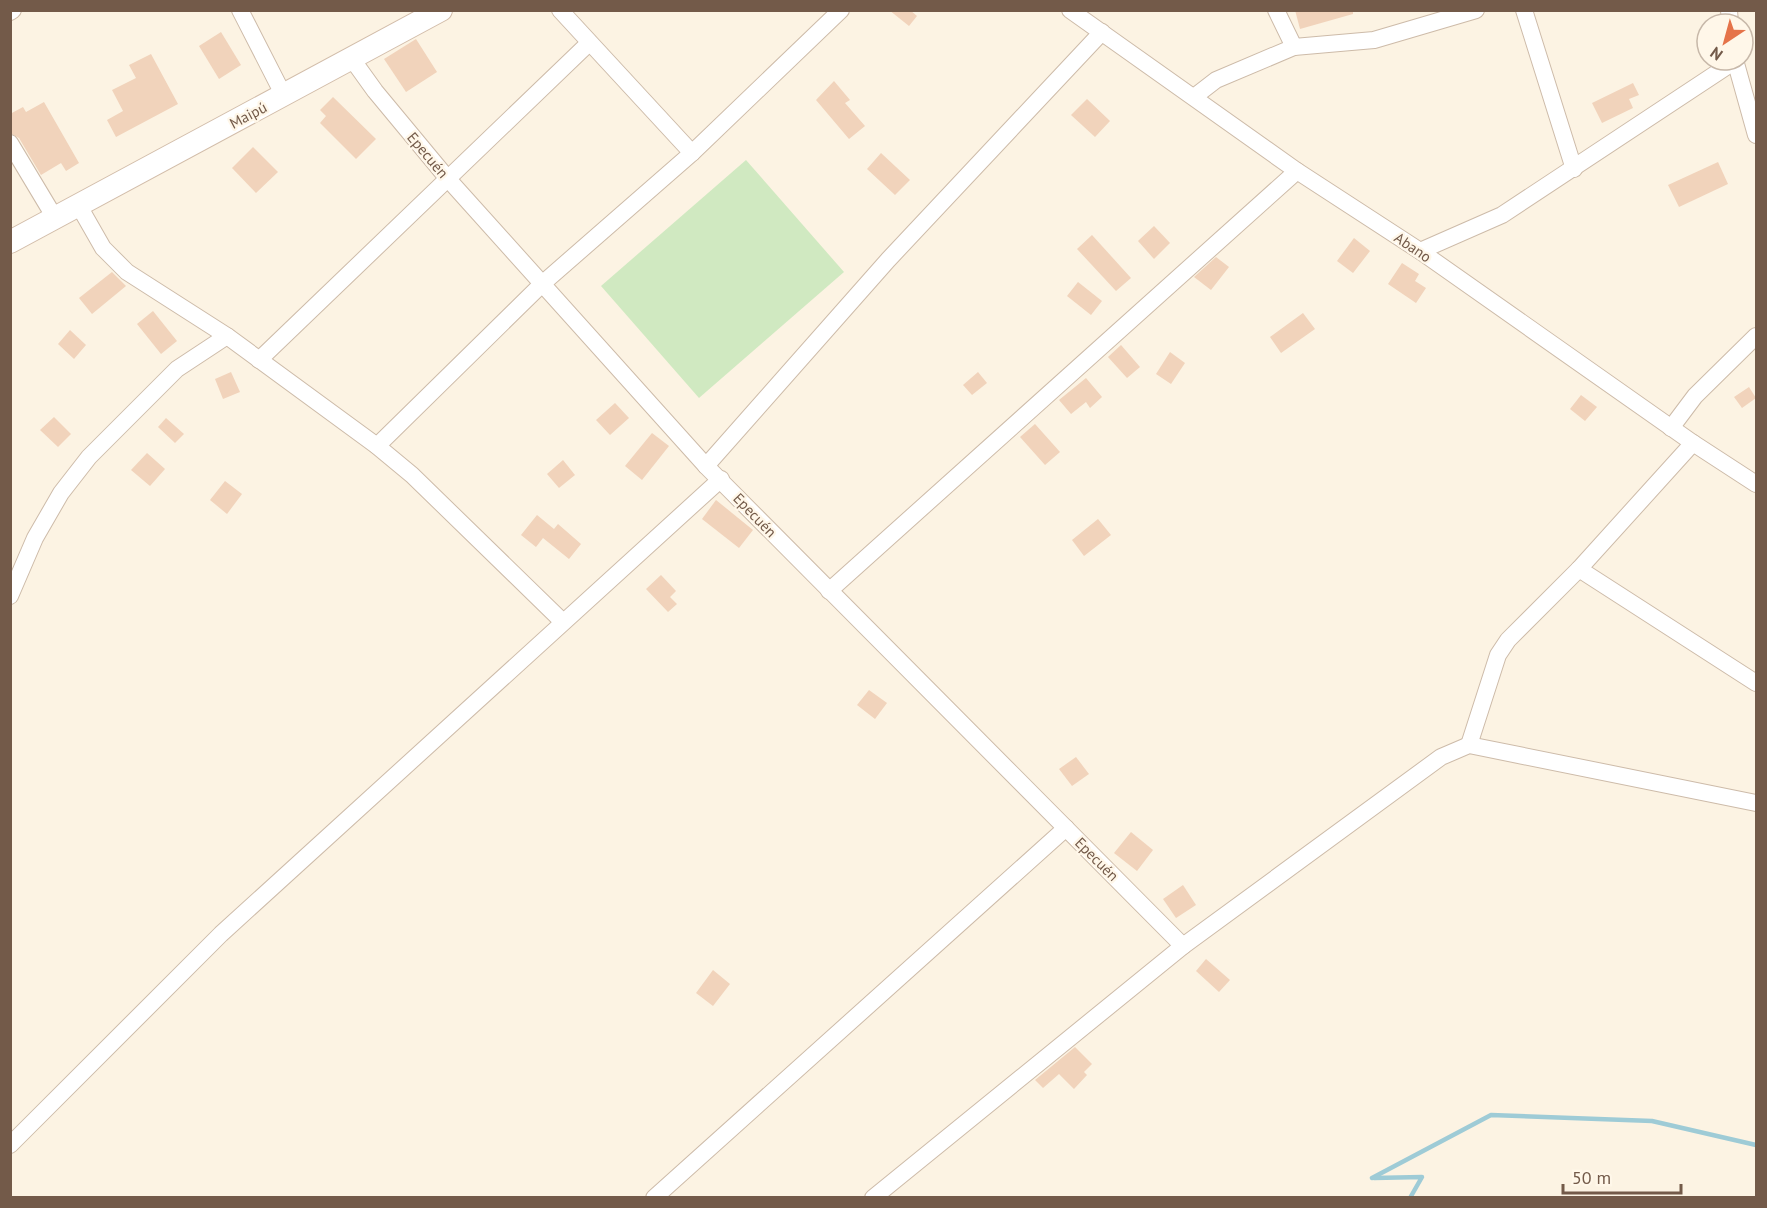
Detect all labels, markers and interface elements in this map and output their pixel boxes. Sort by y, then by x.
north arrow [1695,12,1755,72]
text: N [1706,43,1726,65]
street label: Maipú [226,97,270,133]
street label: Epecuén [403,128,453,182]
street label: Abano [1391,228,1435,266]
street label: Epecuén [729,489,781,541]
street label: Epecuén [1071,833,1123,885]
scale bar [1563,1157,1682,1195]
text: 50 m [1572,1166,1611,1189]

